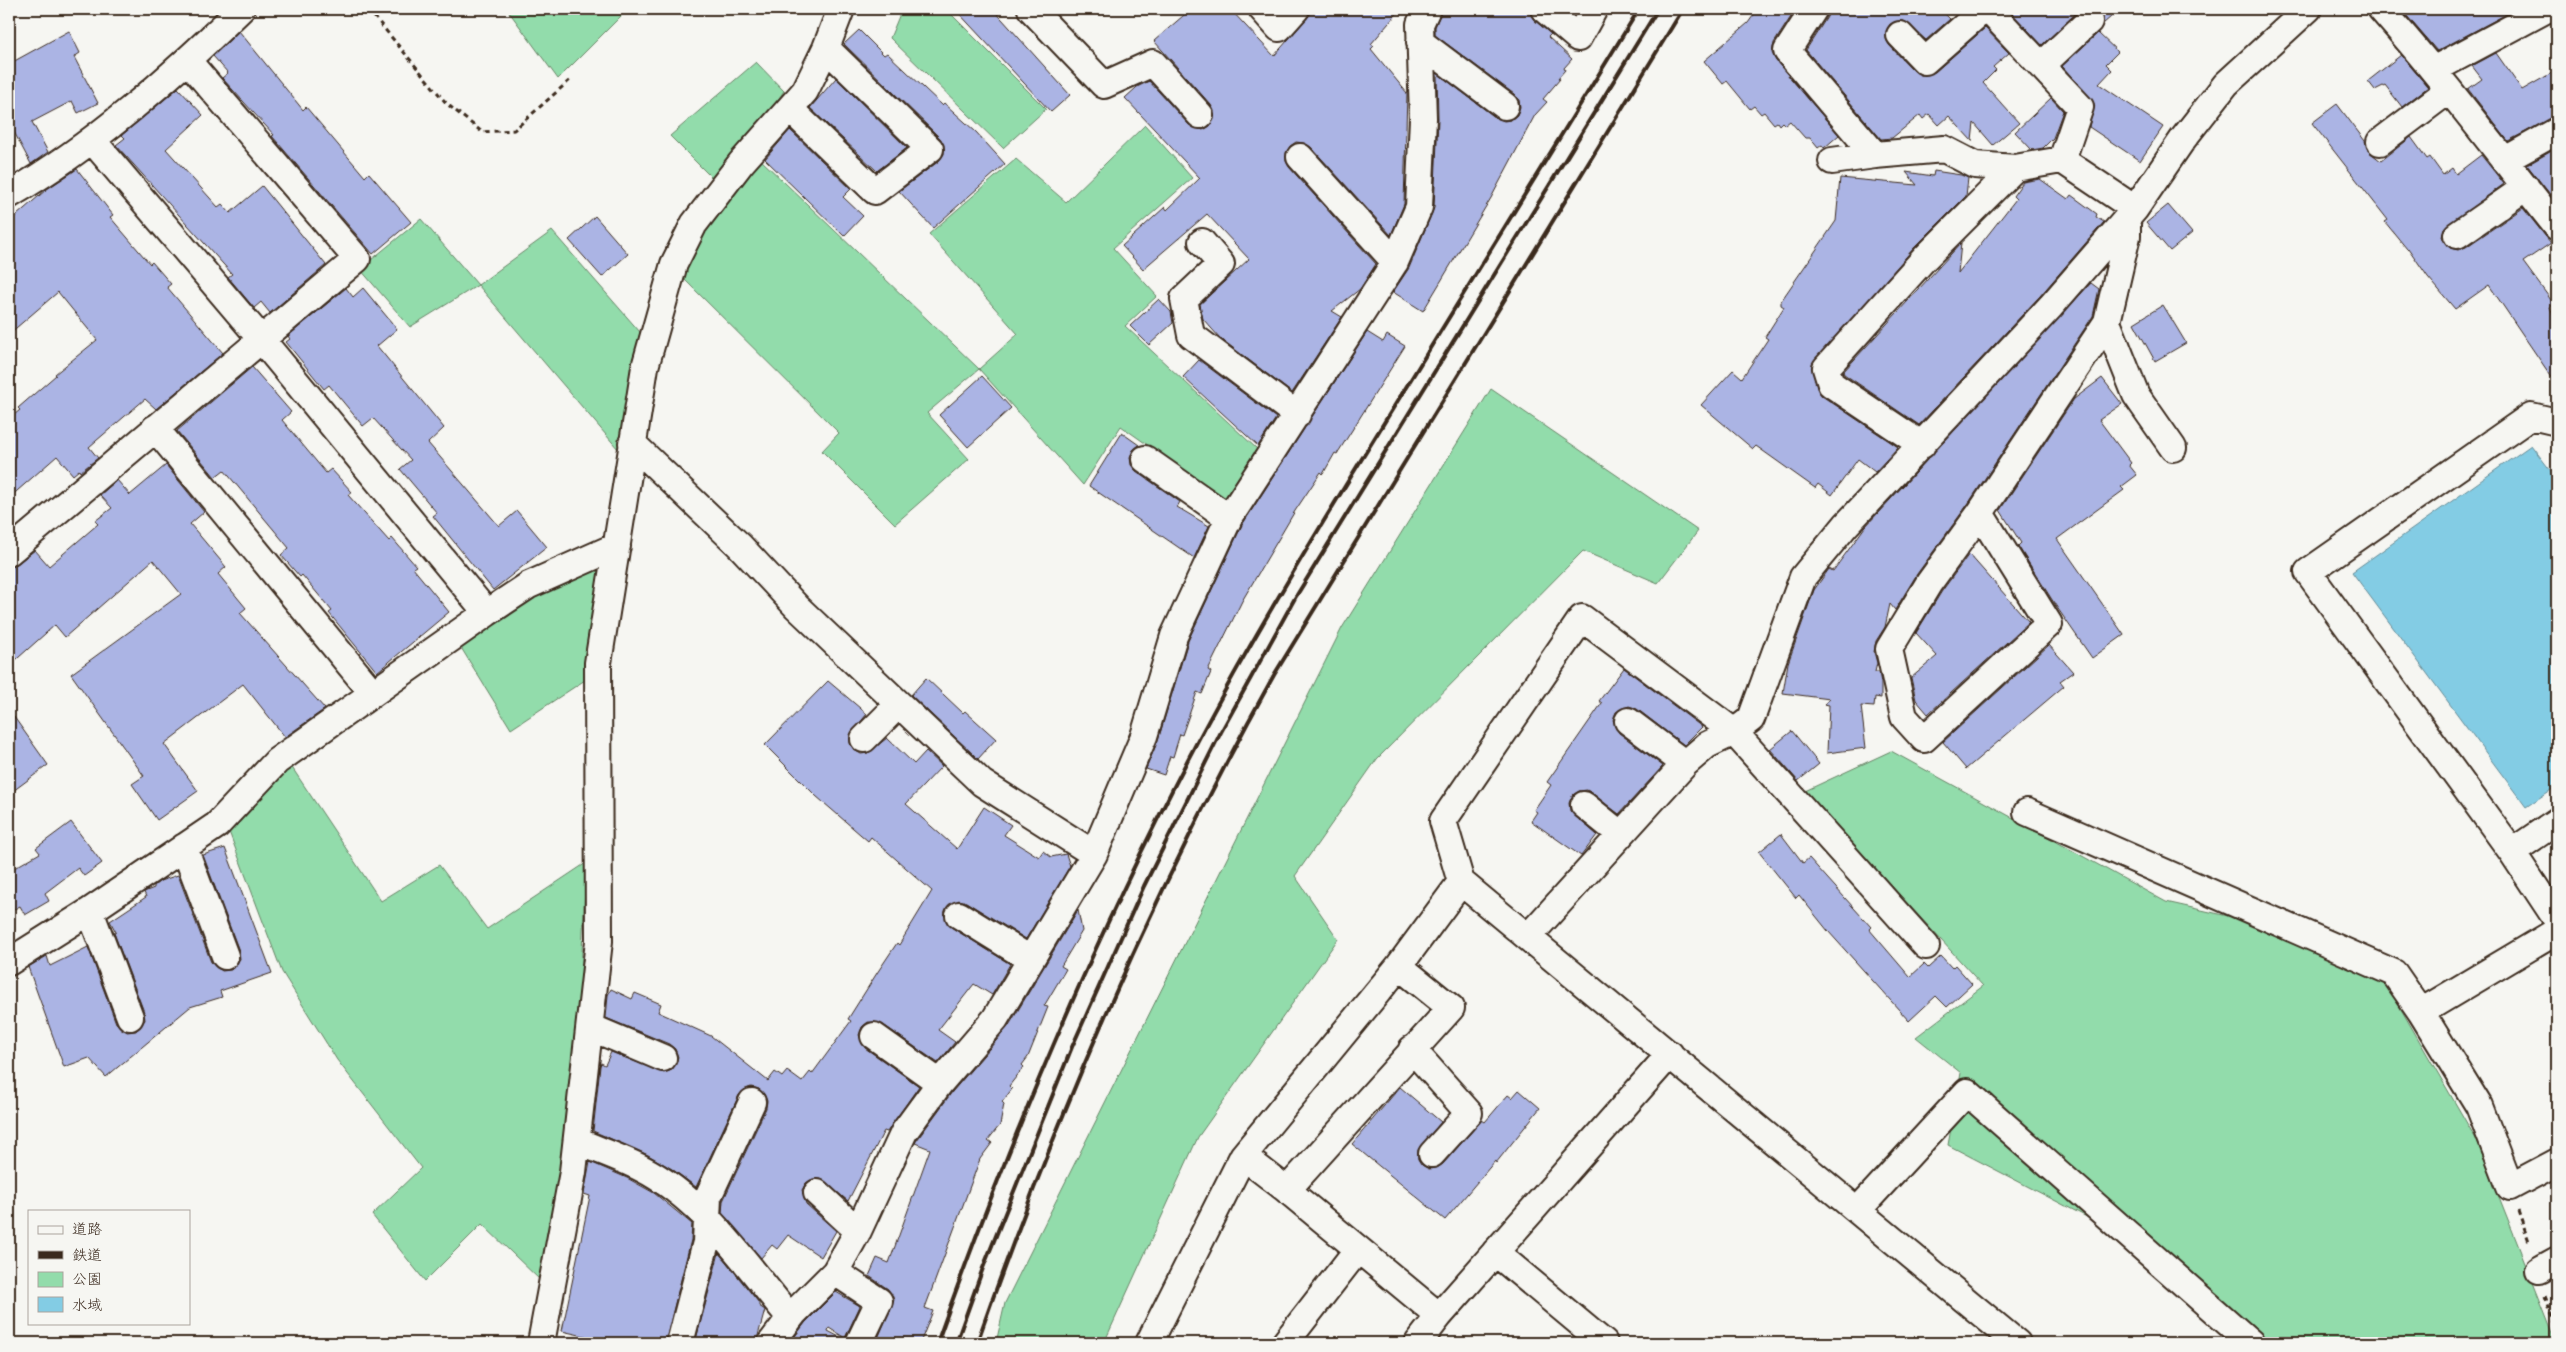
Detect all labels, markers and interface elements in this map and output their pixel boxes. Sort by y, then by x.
legend [28,1210,190,1324]
text: 道路 [72,1219,102,1239]
text: 鉄道 [72,1245,102,1265]
text: 公園 [72,1269,102,1289]
text: 水域 [72,1295,102,1315]

